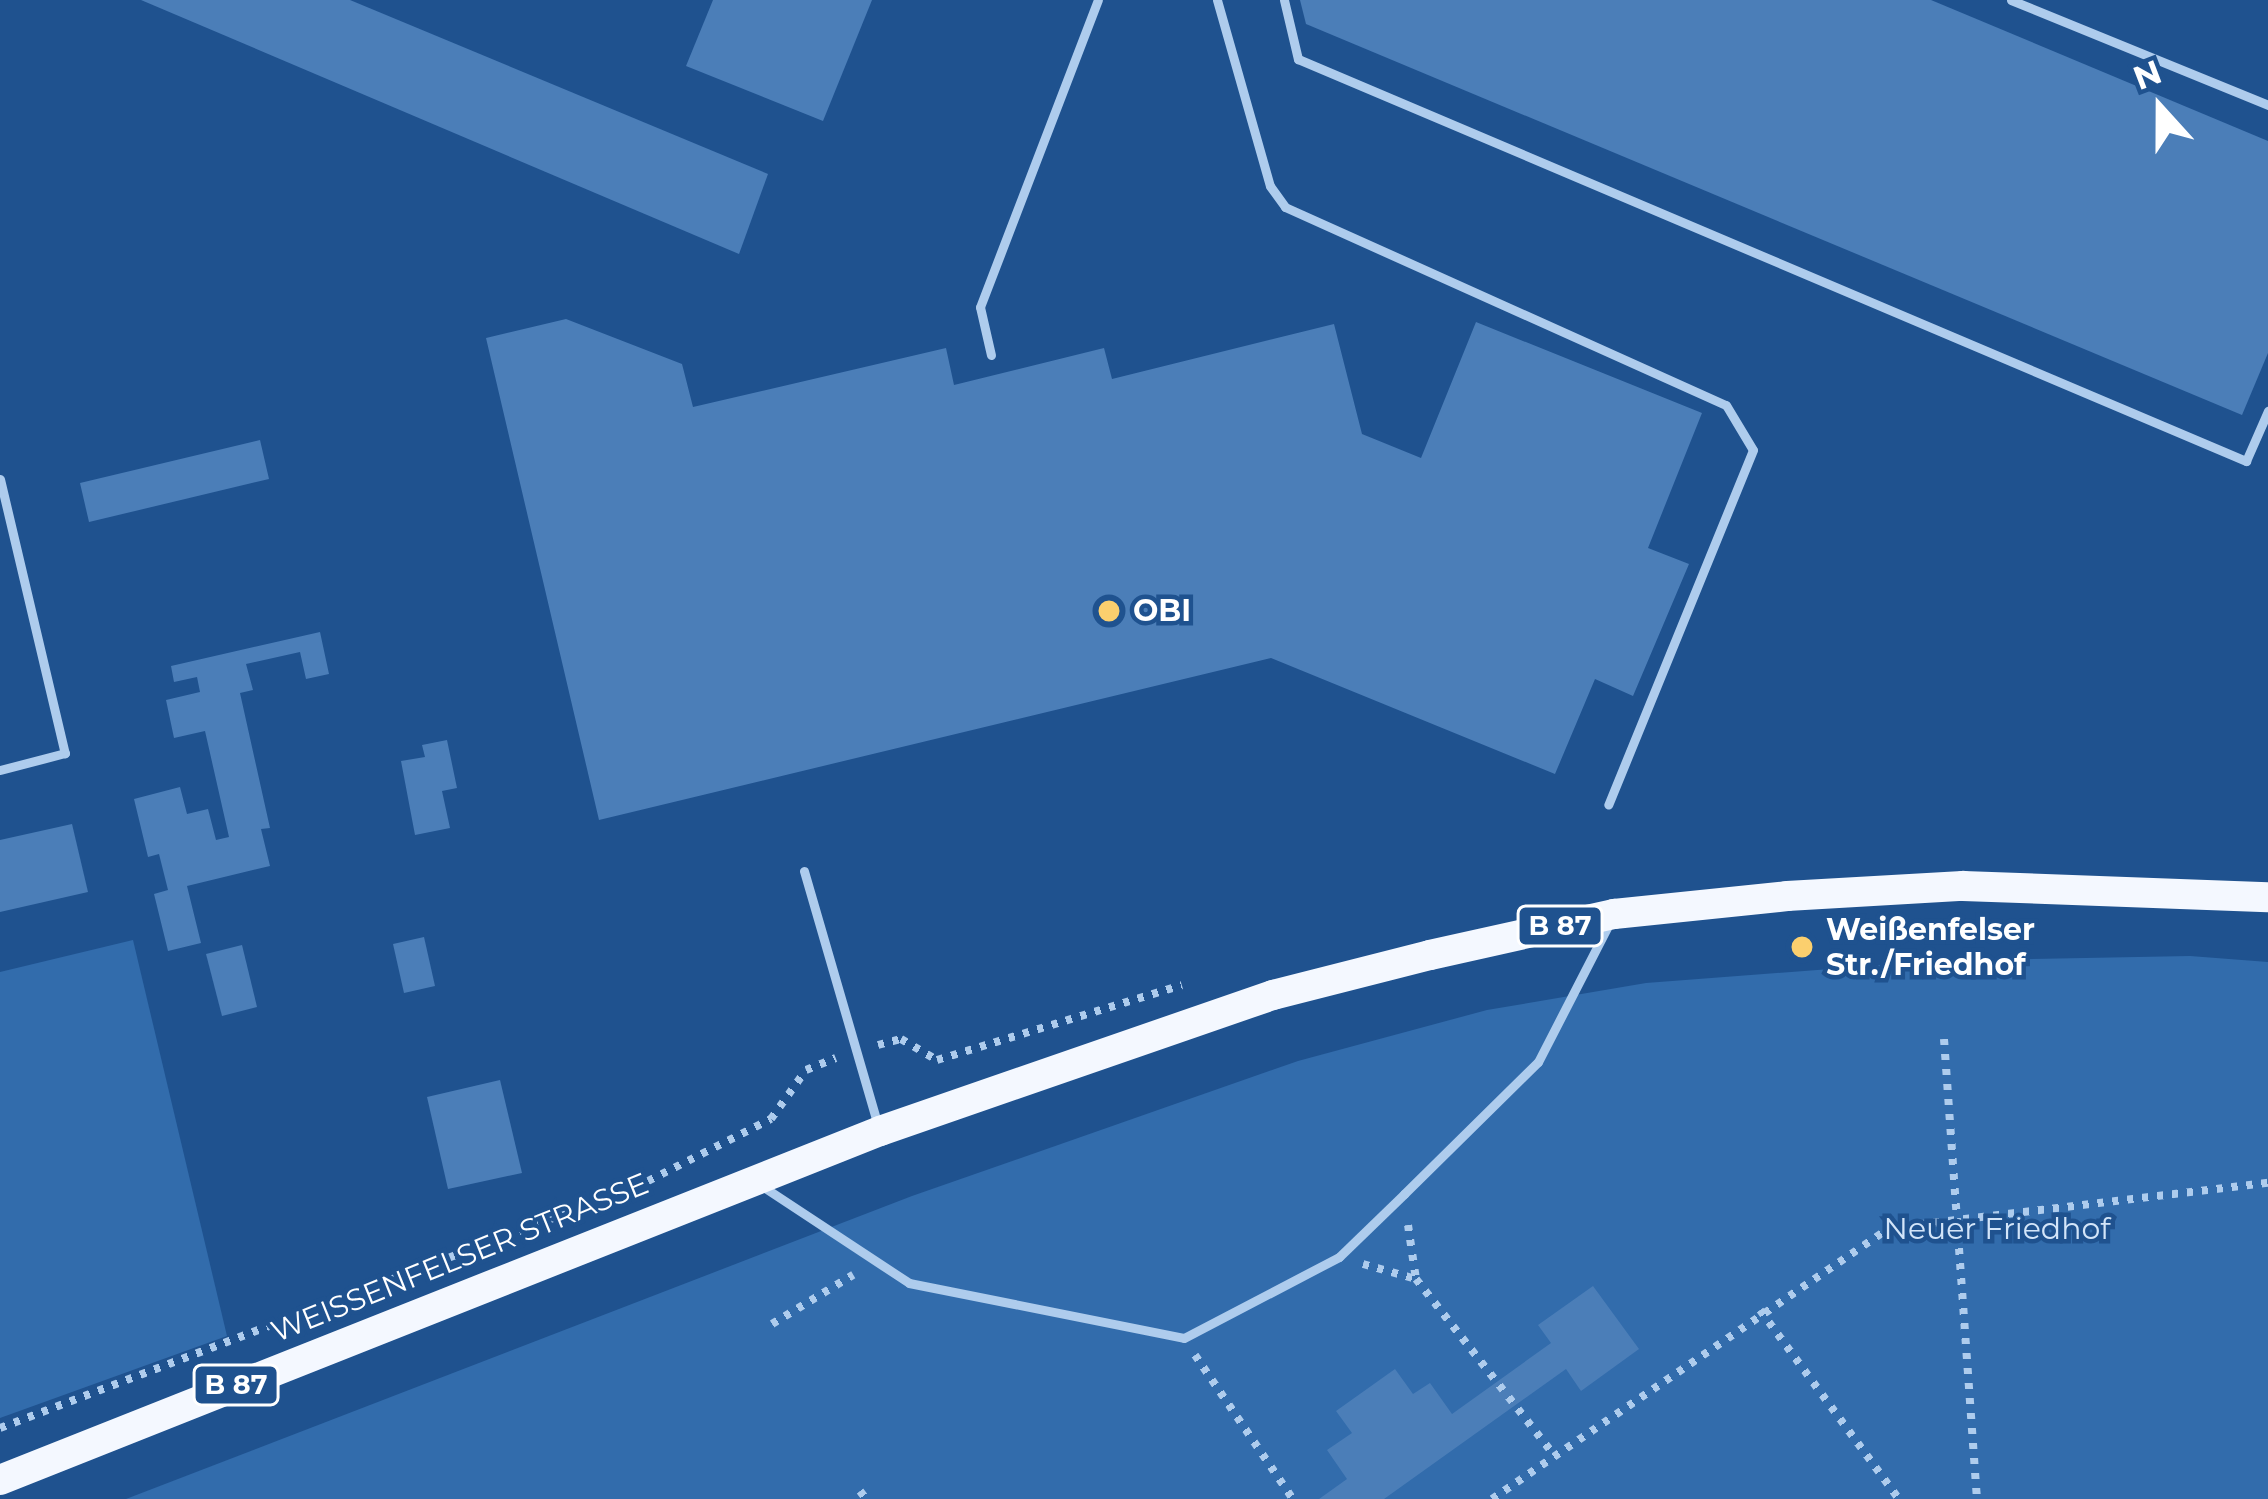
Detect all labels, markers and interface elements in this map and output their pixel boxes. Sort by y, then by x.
north arrow [2100,48,2220,168]
text: N [2127,51,2167,98]
place label: OBI [1133,593,1191,629]
marker: OBI [1096,598,1122,624]
road number: B 87 [1515,905,1605,947]
place label: Weißenfelser Str./Friedhof [1826,912,2035,982]
marker: Weißenfelser Str./Friedhof [1789,934,1815,960]
street label: WEISSENFELSER STRASSE [266,1166,654,1350]
park label: Neuer Friedhof [1884,1211,2110,1247]
road number: B 87 [191,1364,281,1406]

